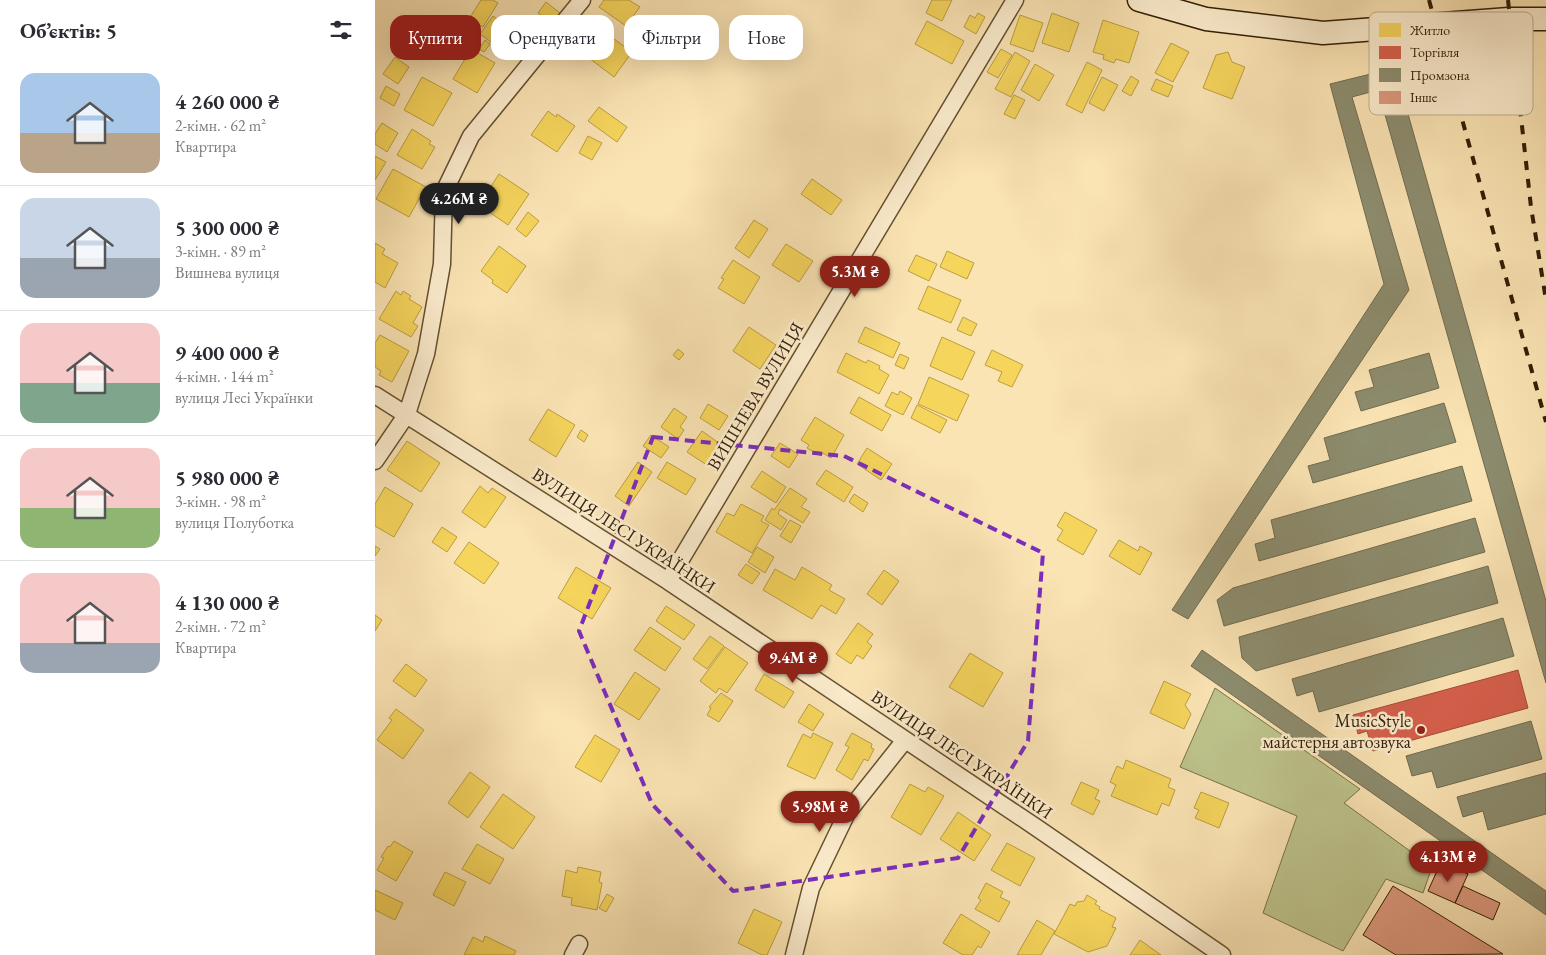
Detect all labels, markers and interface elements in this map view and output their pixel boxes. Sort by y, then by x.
legend [1369,12,1533,115]
chip: Купити [390,15,481,60]
chip: Орендувати [491,15,614,60]
chip: Фільтри [624,15,719,60]
chip: Нове [729,15,803,60]
icon: filters [327,16,355,44]
text: Об’єктів: 5 [20,17,117,44]
text: Житло [1409,21,1450,39]
text: Торгівля [1410,43,1459,61]
text: Промзона [1410,66,1470,84]
text: 4 260 000 ₴ [175,88,279,115]
text: Інше [1410,88,1438,106]
icon: home [60,93,120,153]
text: 2-кімн. · 62 m² [175,115,266,136]
text: Квартира [175,136,236,157]
pin: 4.26M ₴ [413,182,505,225]
text: 4.26M ₴ [431,188,487,209]
text: 5 300 000 ₴ [175,214,279,241]
icon: home [60,218,120,278]
text: 3-кімн. · 89 m² [175,241,266,262]
pin: 5.3M ₴ [814,256,896,298]
text: 5.3M ₴ [831,261,879,282]
text: Вишнева вулиця [175,262,280,283]
street label: ВИШНЕВА ВУЛИЦЯ [702,318,808,474]
text: 9 400 000 ₴ [175,339,279,366]
icon: home [60,343,120,403]
text: 4-кімн. · 144 m² [175,366,274,387]
text: вулиця Лесі Українки [175,387,313,408]
street label: ВУЛИЦЯ ЛЕСІ УКРАЇНКИ [528,462,720,598]
text: 5 980 000 ₴ [175,464,279,491]
icon: home [60,468,120,528]
text: 3-кімн. · 98 m² [175,491,266,512]
text: вулиця Полуботка [175,512,294,533]
text: 4 130 000 ₴ [175,589,279,616]
icon: home [60,593,120,653]
text: 2-кімн. · 72 m² [175,616,266,637]
text: Квартира [175,637,236,658]
pin: 9.4M ₴ [752,642,834,684]
text: 9.4M ₴ [769,647,817,668]
street label: ВУЛИЦЯ ЛЕСІ УКРАЇНКИ [867,685,1058,824]
place label: MusicStyle майстерня автозвука [1263,709,1412,753]
marker: MusicStyle майстерня автозвука [1415,724,1427,736]
pin: 5.98M ₴ [774,790,866,833]
text: 5.98M ₴ [792,796,848,817]
pin: 4.13M ₴ [1402,840,1494,883]
text: 4.13M ₴ [1420,846,1476,867]

